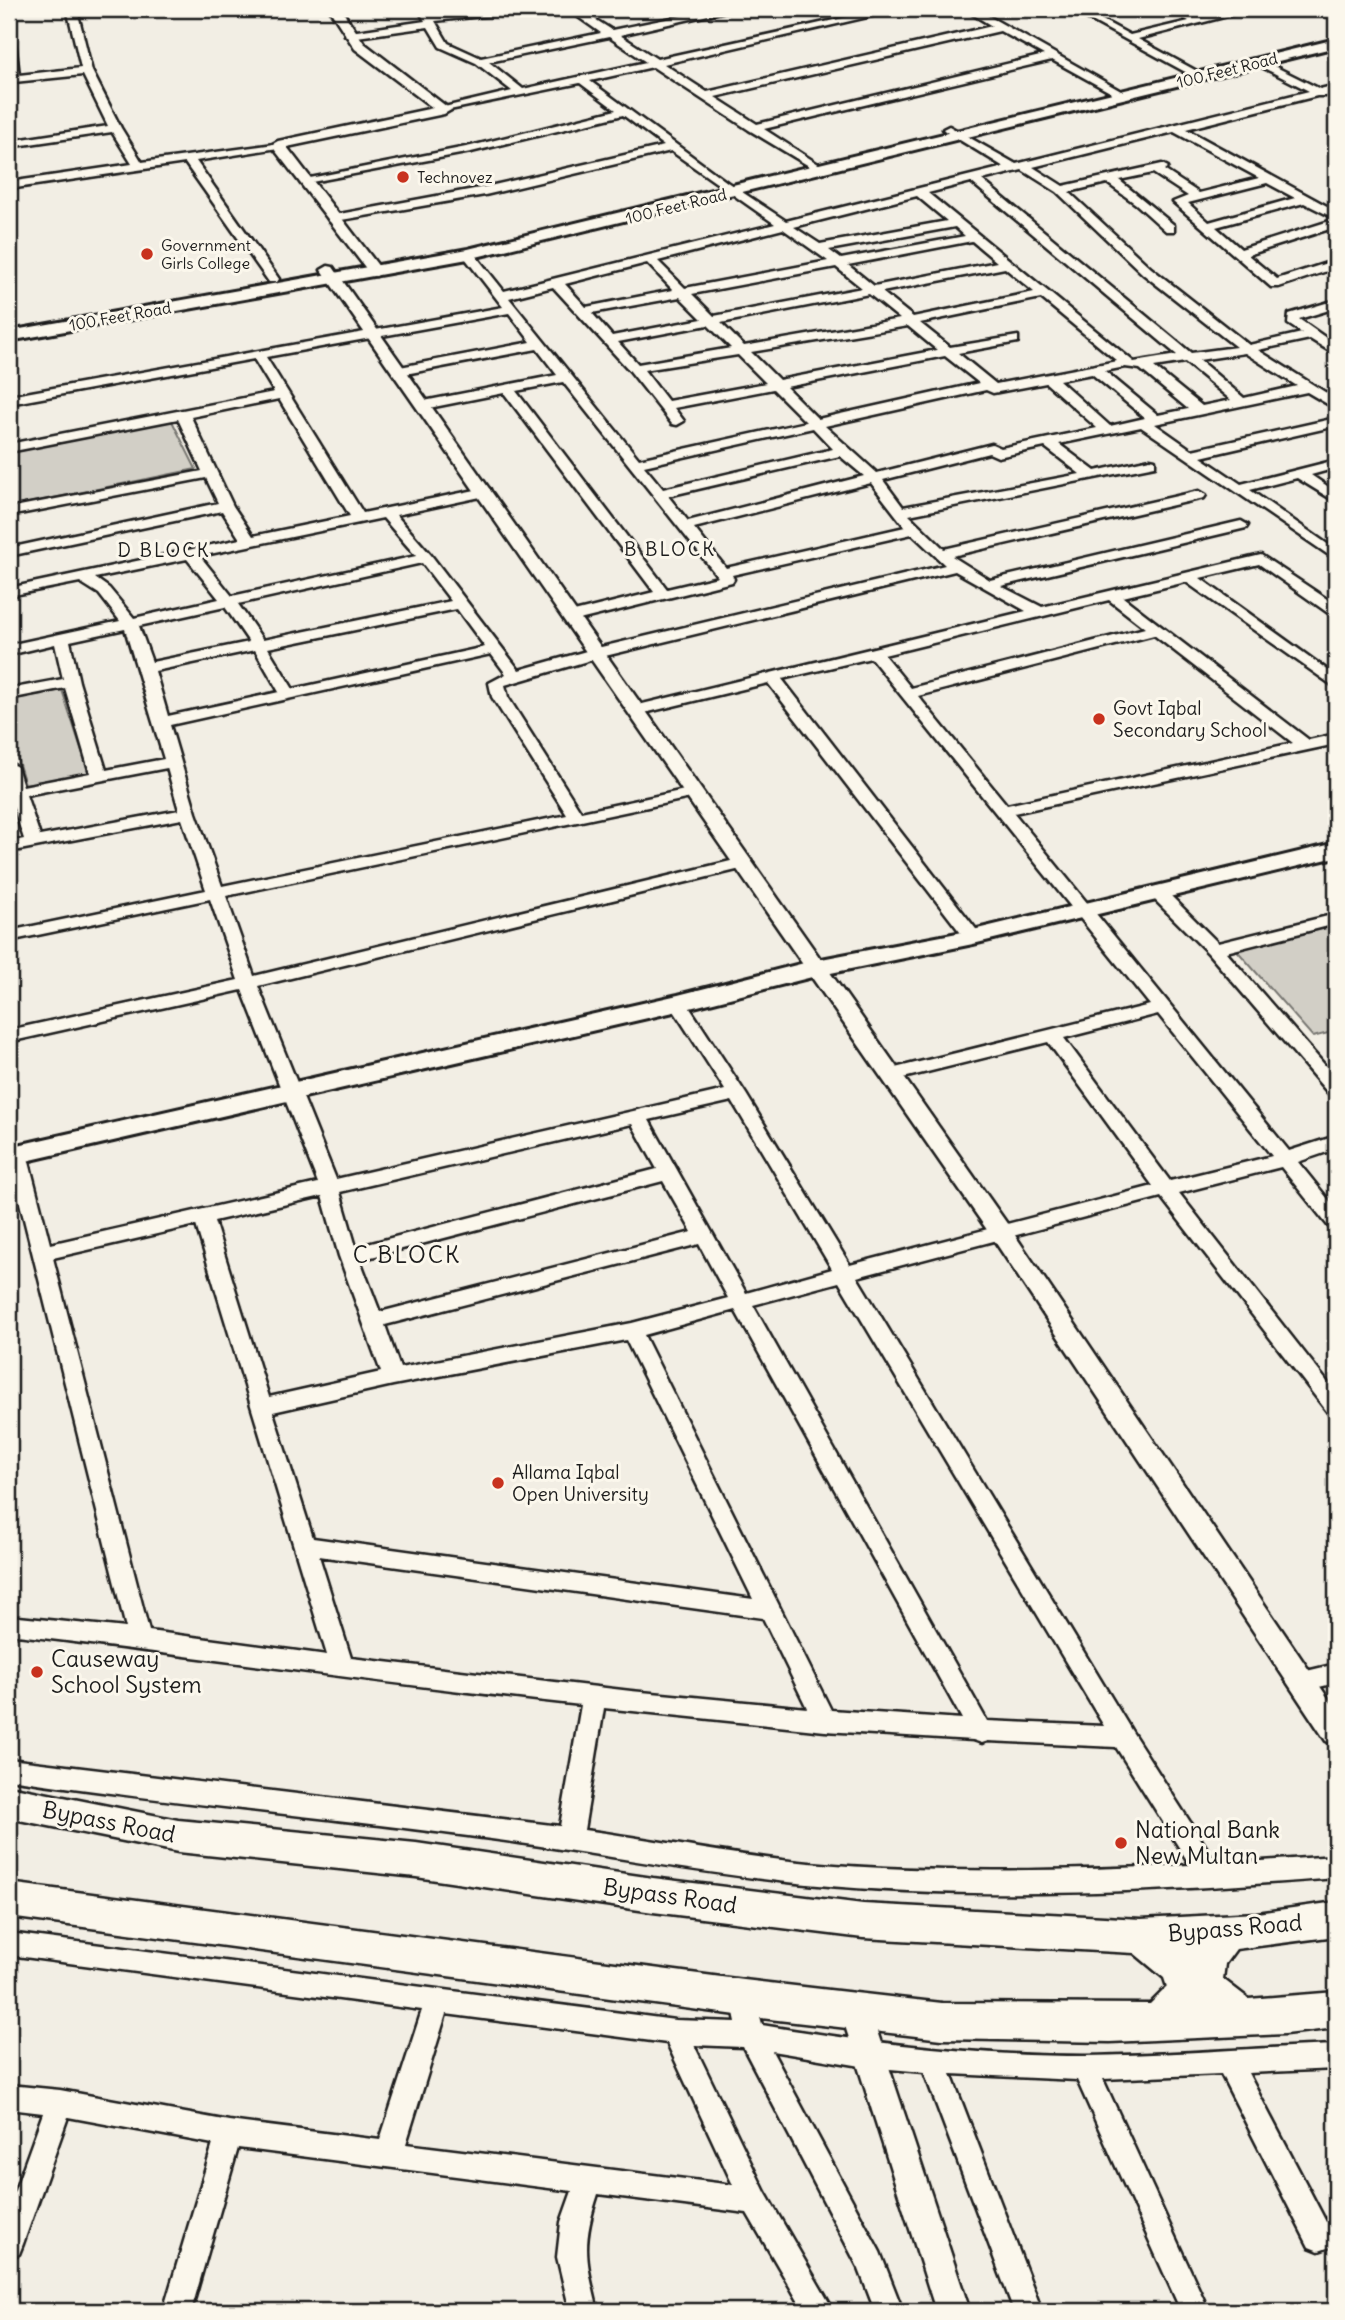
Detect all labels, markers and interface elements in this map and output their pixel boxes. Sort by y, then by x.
street label: 100 Feet Road [1174,48,1280,92]
place label: Technovez [417,167,493,187]
marker: Technovez [395,169,411,185]
street label: 100 Feet Road [623,184,729,228]
place label: Government Girls College [161,235,251,273]
marker: Government Girls College [139,246,155,262]
street label: 100 Feet Road [67,297,173,335]
district label: B BLOCK [624,537,716,561]
district label: D BLOCK [118,538,210,562]
place label: Govt Iqbal Secondary School [1113,696,1267,742]
marker: Govt Iqbal Secondary School [1091,711,1107,727]
district label: C BLOCK [353,1240,461,1269]
place label: Allama Iqbal Open University [512,1460,649,1506]
marker: Allama Iqbal Open University [490,1475,506,1491]
place label: Causeway School System [51,1644,202,1699]
marker: Causeway School System [29,1664,45,1680]
street label: Bypass Road [40,1794,178,1849]
place label: National Bank New Multan [1135,1815,1280,1870]
marker: National Bank New Multan [1113,1835,1129,1851]
street label: Bypass Road [601,1872,739,1919]
street label: Bypass Road [1167,1907,1303,1948]

